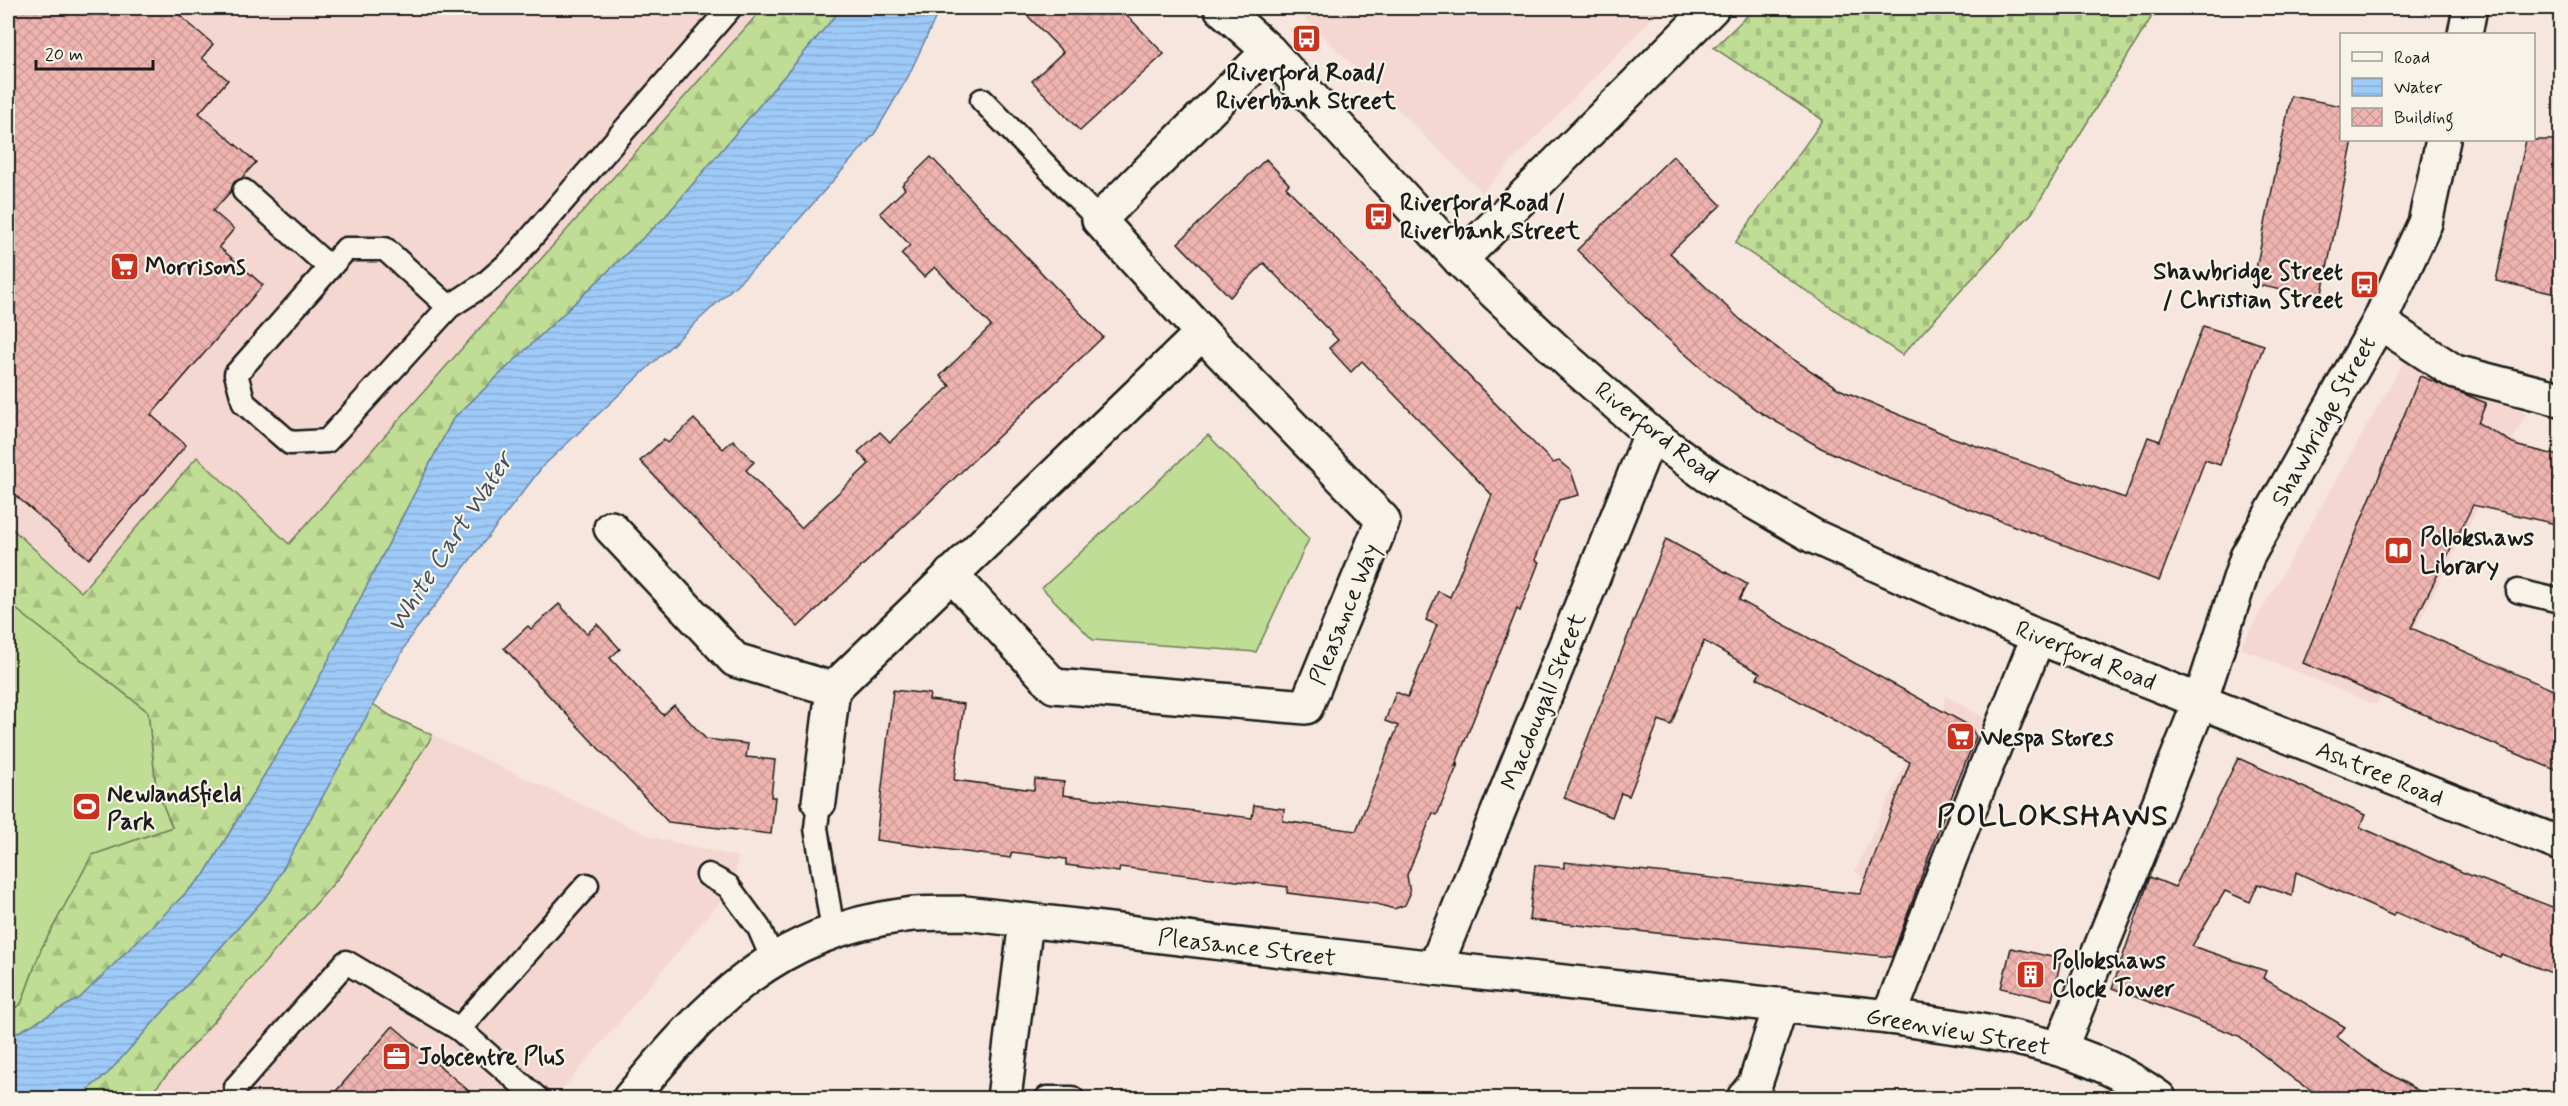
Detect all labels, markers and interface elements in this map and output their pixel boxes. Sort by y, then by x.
bus stop icon: Riverford Road/ Riverbank Street [1290,23,1322,55]
scale bar [36,33,153,71]
legend [2340,33,2535,141]
text: 20 m [45,43,83,67]
text: Road [2394,46,2430,70]
place label: Riverford Road/ Riverbank Street [1216,58,1397,117]
text: Water [2394,76,2443,100]
text: Building [2394,106,2454,132]
place label: Riverford Road / Riverbank Street [1400,188,1581,247]
bus stop icon: Riverford Road / Riverbank Street [1363,200,1395,232]
supermarket icon: Morrisons [108,250,140,282]
place label: Morrisons [145,252,246,283]
place label: Shawbridge Street / Christian Street [2153,257,2343,316]
bus stop icon: Shawbridge Street / Christian Street [2348,269,2380,301]
street label: Shawbridge Street [2265,331,2384,512]
street label: Riverford Road [1587,375,1724,493]
water label: White Cart Water [380,443,524,640]
place label: Pollokshaws Library [2420,523,2534,582]
library icon: Pollokshaws Library [2383,535,2415,567]
street label: Pleasance Way [1303,539,1388,690]
street label: Macdougall Street [1495,608,1594,795]
street label: Riverford Road [2010,614,2160,700]
supermarket icon: Wespa Stores [1944,721,1976,753]
place label: Wespa Stores [1980,723,2114,754]
street label: Ashtree Road [2311,735,2448,814]
place label: Newlandsfield Park [107,779,242,838]
sports icon: Newlandsfield Park [70,791,102,823]
district label: POLLOKSHAWS [1937,797,2169,836]
street label: Pleasance Street [1156,922,1337,975]
place label: Pollokshaws Clock Tower [2052,946,2175,1005]
building icon: Pollokshaws Clock Tower [2015,958,2047,990]
street label: Greenview Street [1863,1001,2052,1064]
office icon: Jobcentre Plus [381,1040,413,1072]
place label: Jobcentre Plus [418,1042,565,1073]

